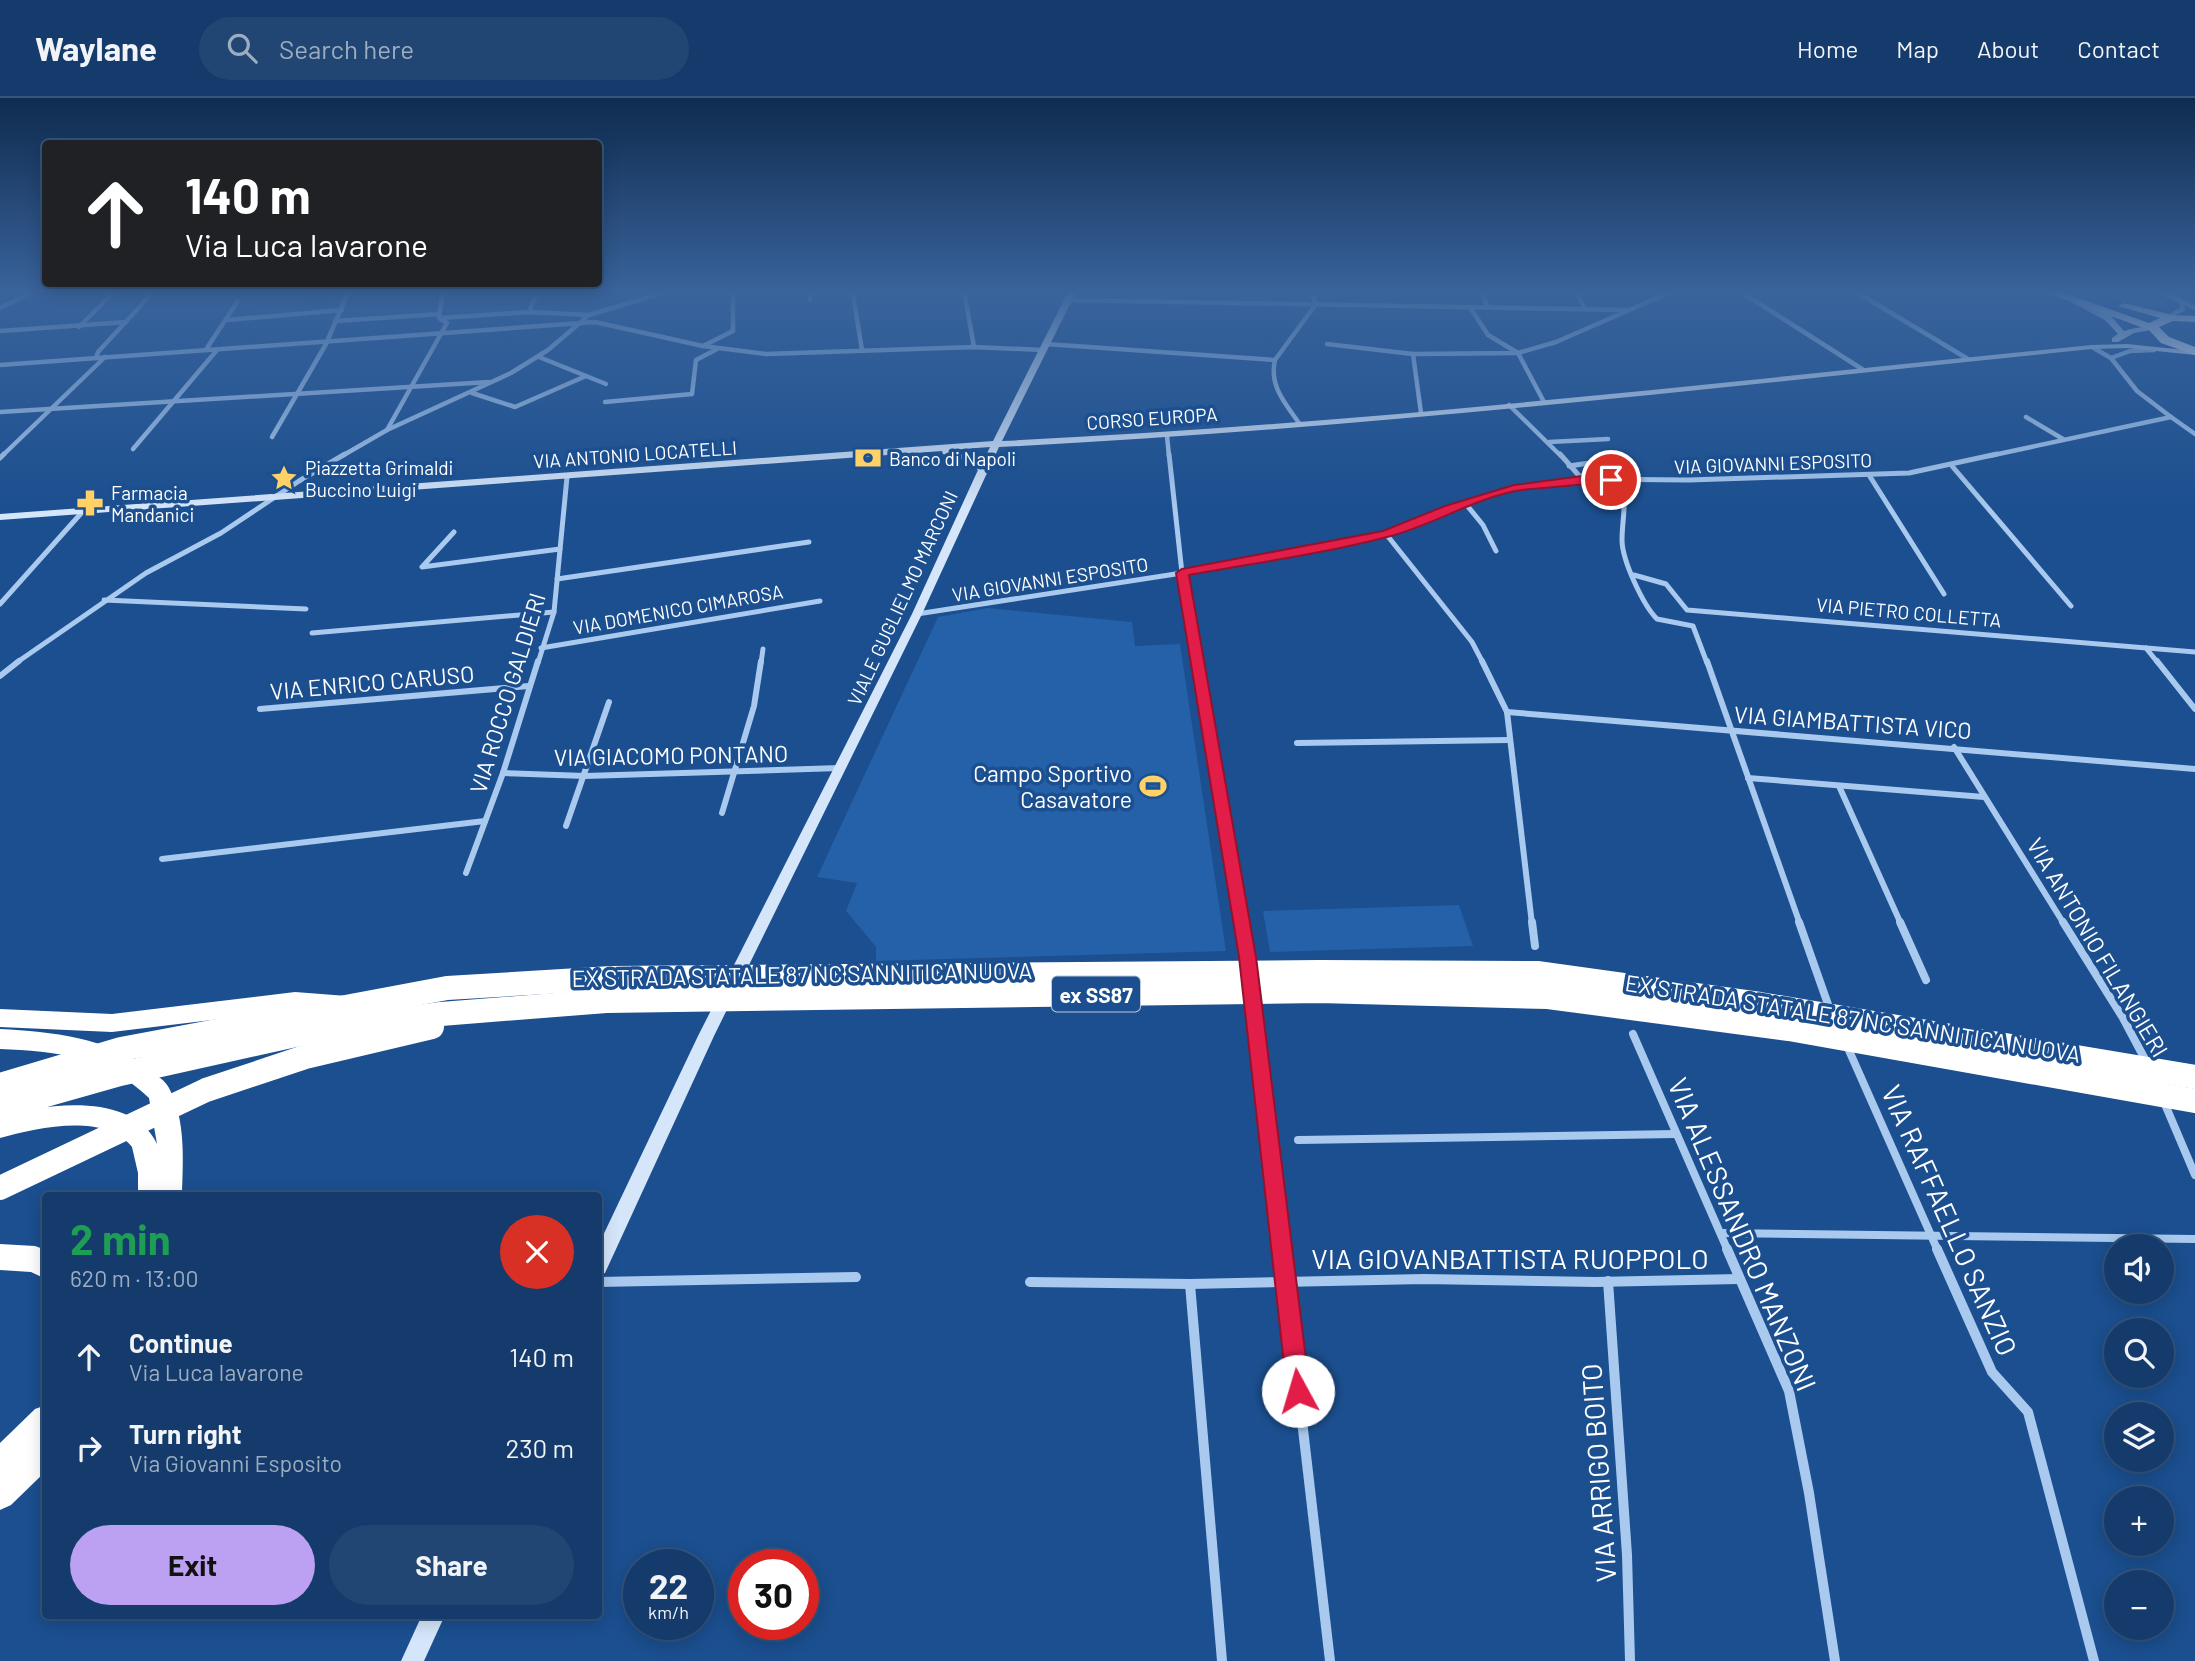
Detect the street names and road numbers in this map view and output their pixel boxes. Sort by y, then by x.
street label: CORSO EUROPA [1086,402,1218,434]
street label: VIA ANTONIO LOCATELLI [532,435,738,473]
street label: VIA GIOVANNI ESPOSITO [1674,448,1872,478]
street label: VIALE GUGLIELMO MARCONI [842,487,962,709]
street label: VIA GIOVANNI ESPOSITO [950,552,1150,606]
street label: VIA DOMENICO CIMAROSA [571,579,785,639]
street label: VIA ROCCO GALDIERI [463,589,551,797]
street label: VIA PIETRO COLLETTA [1815,592,2003,632]
street label: VIA ENRICO CARUSO [269,659,475,705]
street label: VIA GIAMBATTISTA VICO [1733,700,1973,744]
street label: VIA GIACOMO PONTANO [554,739,788,771]
street label: VIA ANTONIO FILANGIERI [2021,832,2175,1062]
street label: EX STRADA STATALE 87 NC SANNITICA NUOVA [571,956,1033,992]
street label: EX STRADA STATALE 87 NC SANNITICA NUOVA [1623,968,2083,1068]
road number: ex SS87 [1052,976,1140,1012]
street label: VIA ALESSANDRO MANZONI [1662,1072,1824,1396]
street label: VIA RAFFAELLO SANZIO [1875,1079,2025,1361]
street label: VIA GIOVANBATTISTA RUOPPOLO [1311,1241,1709,1275]
street label: VIA ARRIGO BOITO [1573,1362,1623,1584]

